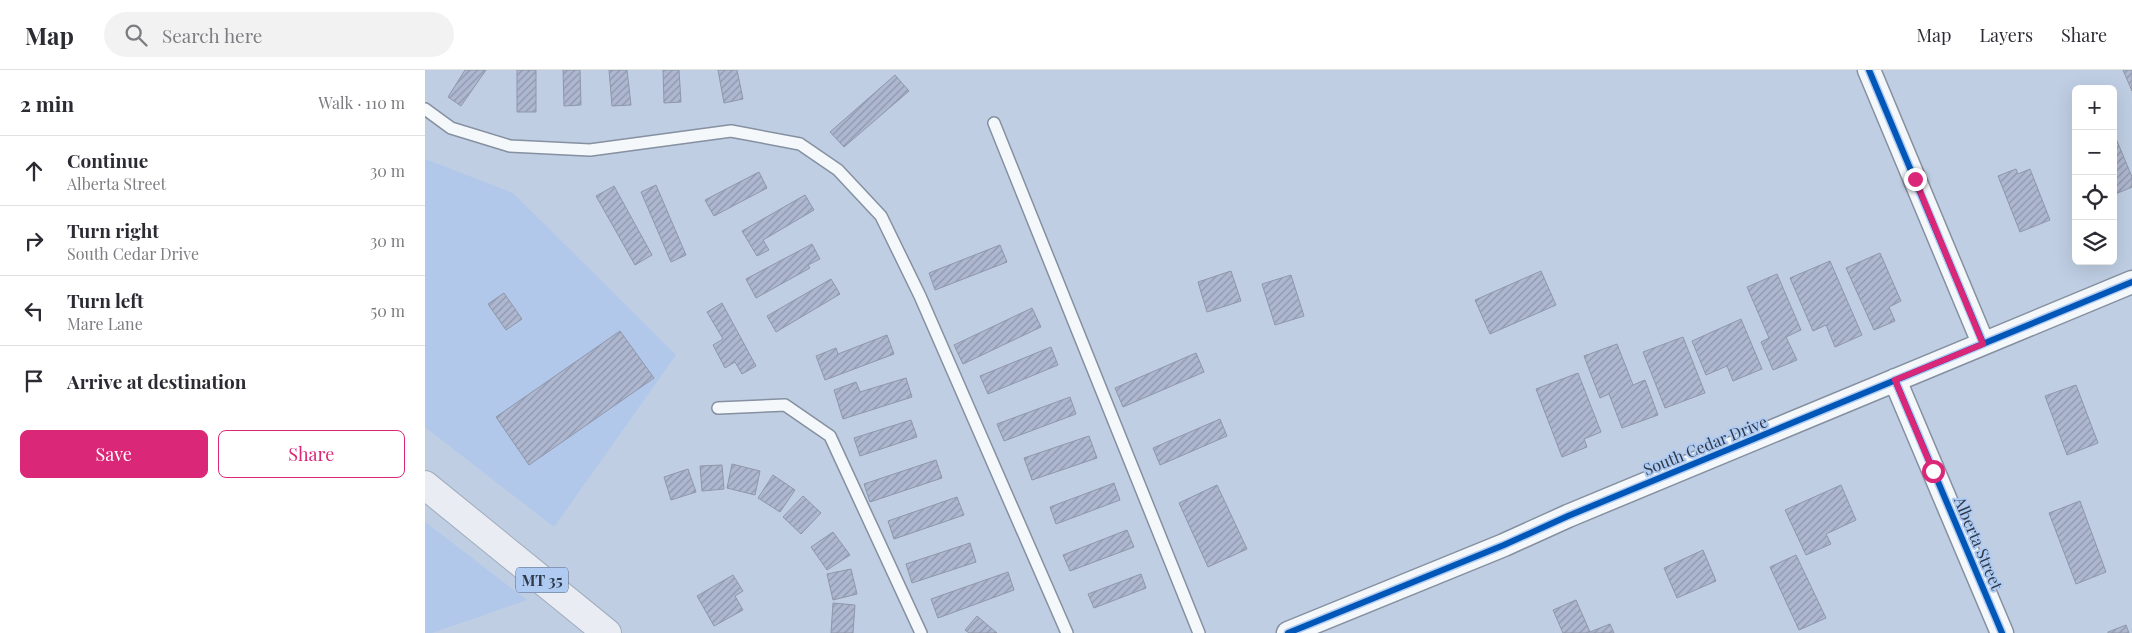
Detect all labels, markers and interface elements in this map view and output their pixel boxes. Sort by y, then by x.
search box [104,12,454,57]
text: Map [25,19,74,51]
icon: search [122,21,150,49]
text: Search here [162,22,262,48]
text: Map [1916,23,1951,47]
text: Layers [1979,23,2033,47]
text: Share [2061,23,2107,47]
map controls [2072,85,2117,265]
button: + [2072,85,2117,130]
text: 2 min [20,89,74,117]
text: Walk · 110 m [318,92,405,113]
button: − [2072,130,2117,175]
text: Continue [67,147,148,173]
icon: ahead [20,157,48,185]
text: 30 m [370,160,405,181]
route end [1904,168,1927,191]
text: Alberta Street [67,173,166,194]
button: locate [2072,175,2117,220]
text: Turn right [67,217,159,243]
button: layers [2072,220,2117,265]
icon: right [20,227,48,255]
text: 30 m [370,230,405,251]
text: South Cedar Drive [67,243,199,264]
text: Turn left [67,287,144,313]
icon: left [20,297,48,325]
text: 50 m [371,300,405,321]
text: Mare Lane [67,313,143,334]
icon: arrive [20,367,48,395]
text: Arrive at destination [67,368,247,394]
street label: South Cedar Drive [1640,411,1770,479]
button: Save [20,430,208,478]
button: Share [218,430,405,478]
route start [1922,460,1945,483]
street label: Alberta Street [1950,492,2008,593]
road number: MT 35 [516,568,568,592]

